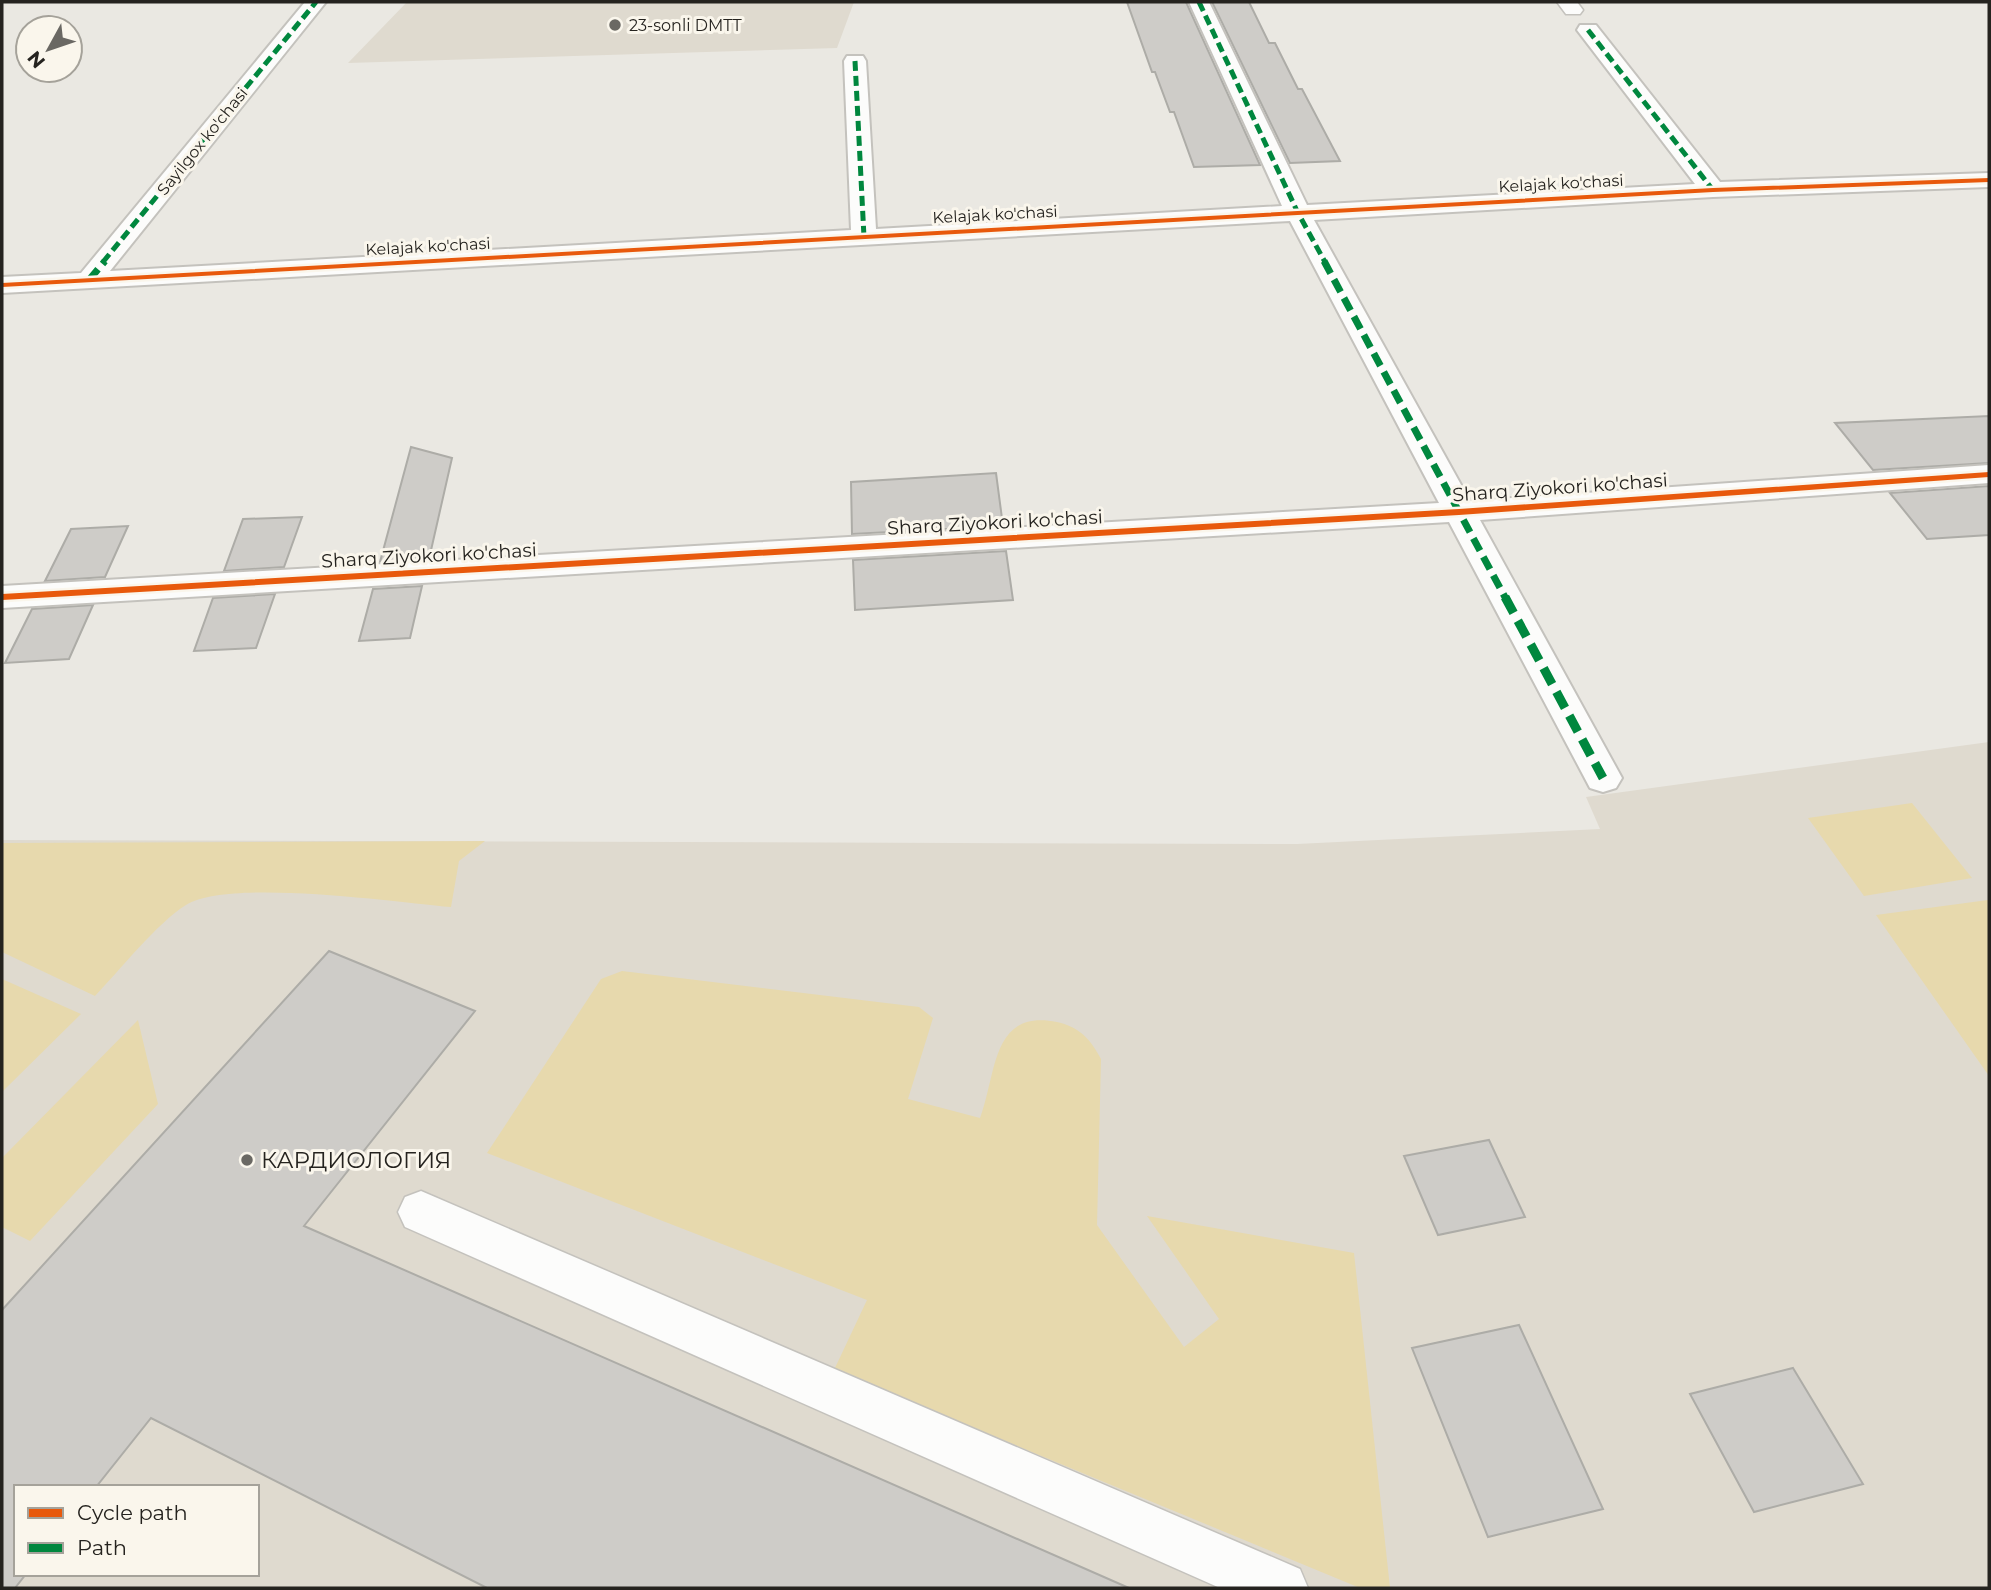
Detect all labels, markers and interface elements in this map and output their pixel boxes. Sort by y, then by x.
north arrow [14,14,84,84]
place label: 23-sonli DMTT [629,16,743,35]
marker: 23-sonli DMTT [607,17,623,33]
text: N [23,46,50,73]
street label: Sayilgox ko'chasi [153,84,252,199]
street label: Kelajak ko'chasi [1498,171,1624,196]
street label: Kelajak ko'chasi [932,202,1058,227]
street label: Kelajak ko'chasi [365,234,491,259]
street label: Sharq Ziyokori ko'chasi [1452,468,1669,507]
street label: Sharq Ziyokori ko'chasi [887,505,1103,540]
street label: Sharq Ziyokori ko'chasi [321,538,537,573]
place label: КАРДИОЛОГИЯ [261,1146,451,1174]
marker: КАРДИОЛОГИЯ [239,1152,255,1168]
legend [14,1485,259,1576]
text: Cycle path [77,1500,188,1525]
text: Path [77,1535,127,1560]

